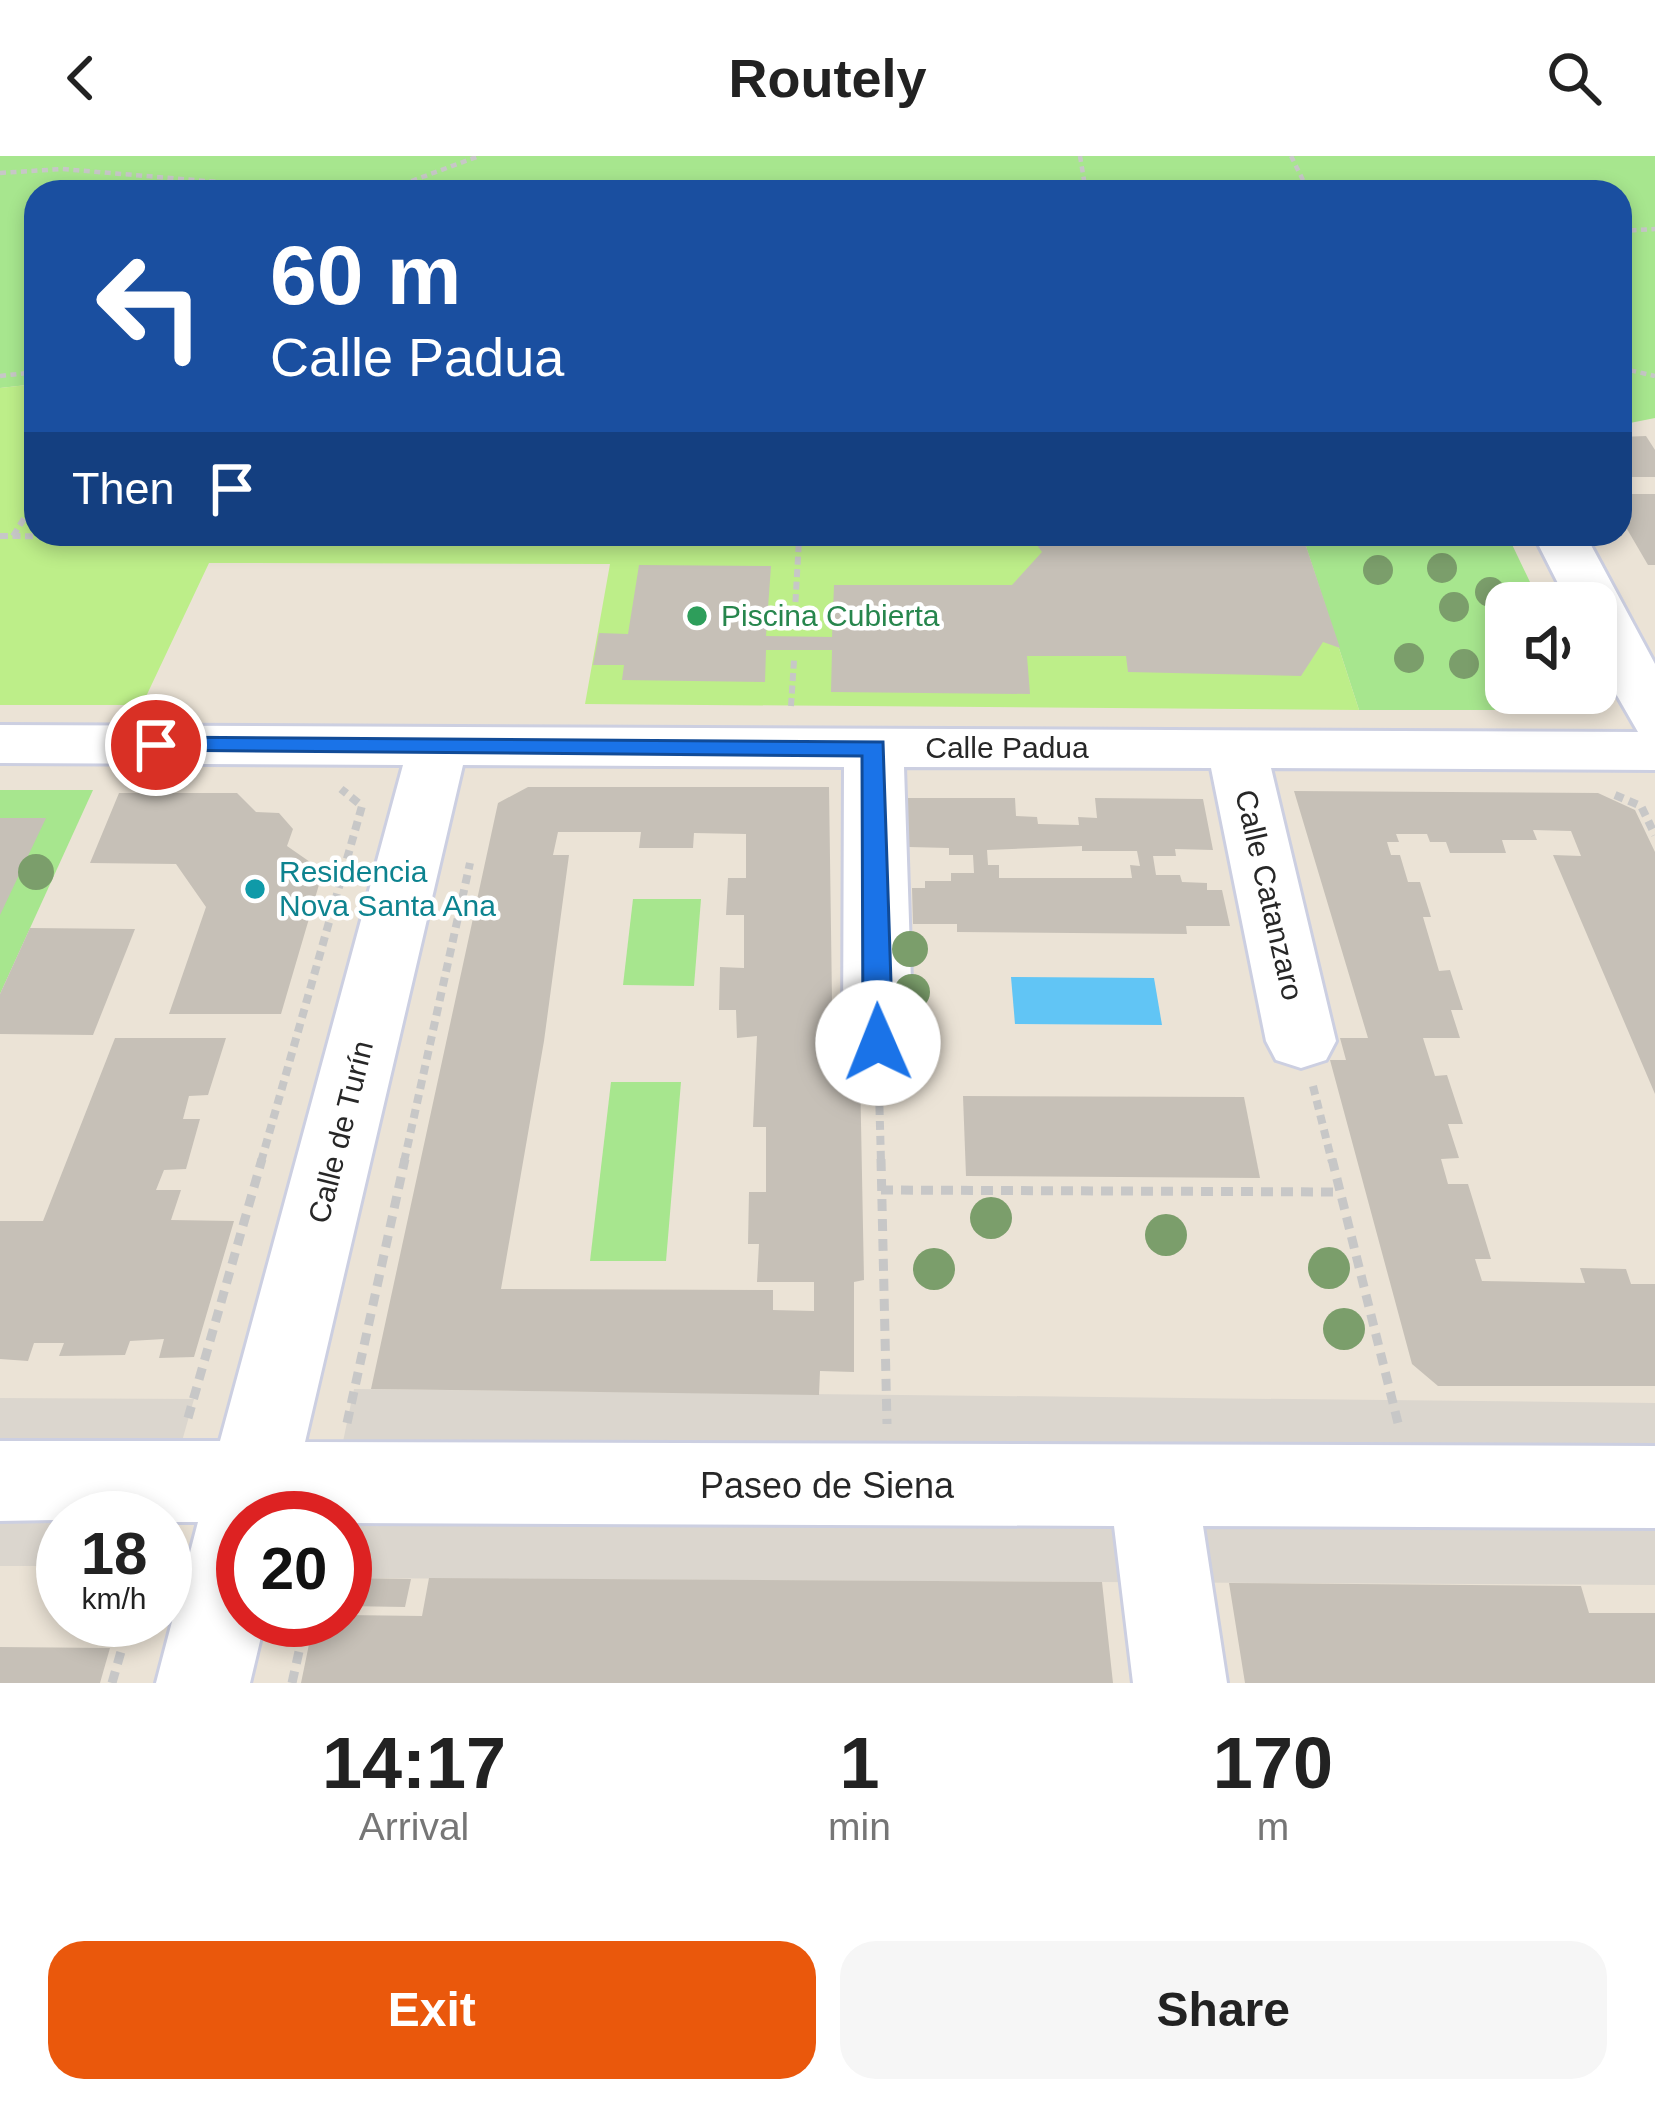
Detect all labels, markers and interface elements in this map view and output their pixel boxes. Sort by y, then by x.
icon: back [48,45,114,111]
icon: search [1541,45,1607,111]
text: Routely [728,48,927,108]
icon: left [72,228,228,384]
text: 60 m [270,228,461,322]
text: Calle Padua [270,327,564,387]
icon: arrive [199,456,265,522]
text: Then [72,463,175,514]
map controls [1485,582,1617,714]
button: sound [1485,582,1617,714]
place label: Piscina Cubierta [721,599,940,632]
marker: Piscina Cubierta [684,603,710,629]
pin [105,694,207,796]
icon: arrive [123,712,189,778]
street label: Calle Padua [925,731,1089,764]
street label: Calle Catanzaro [1229,786,1310,1003]
place label: Residencia Nova Santa Ana [279,855,496,922]
marker: Residencia Nova Santa Ana [242,876,268,902]
position arrow [815,980,941,1106]
street label: Calle de Turín [302,1037,379,1226]
street label: Paseo de Siena [700,1465,955,1506]
speed limit sign: 20 [216,1491,372,1647]
text: 18 [81,1520,147,1587]
text: km/h [81,1582,147,1615]
text: 14:17 [322,1723,506,1803]
text: 1 [839,1723,880,1803]
text: 170 [1213,1723,1333,1803]
text: Arrival [359,1805,469,1848]
text: min [828,1805,891,1848]
text: m [1257,1805,1289,1848]
button: Exit [48,1941,816,2079]
button: Share [840,1941,1607,2079]

